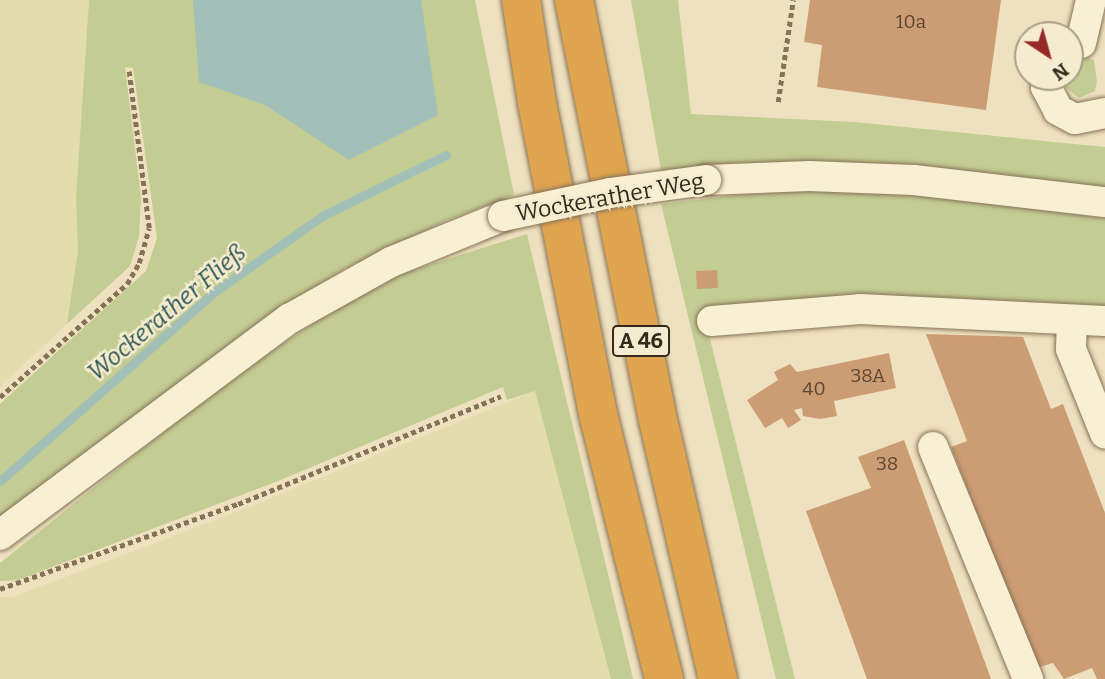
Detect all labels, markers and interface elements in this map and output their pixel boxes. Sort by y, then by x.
house number: 10a [896,11,926,33]
north arrow [1014,21,1084,91]
text: N [1048,58,1073,85]
street label: Wockerather Weg [514,167,706,227]
water label: Wockerather Fließ [82,239,252,387]
road number: A 46 [611,324,671,358]
house number: 38A [851,365,885,387]
house number: 40 [802,378,826,400]
house number: 38 [876,453,898,475]

